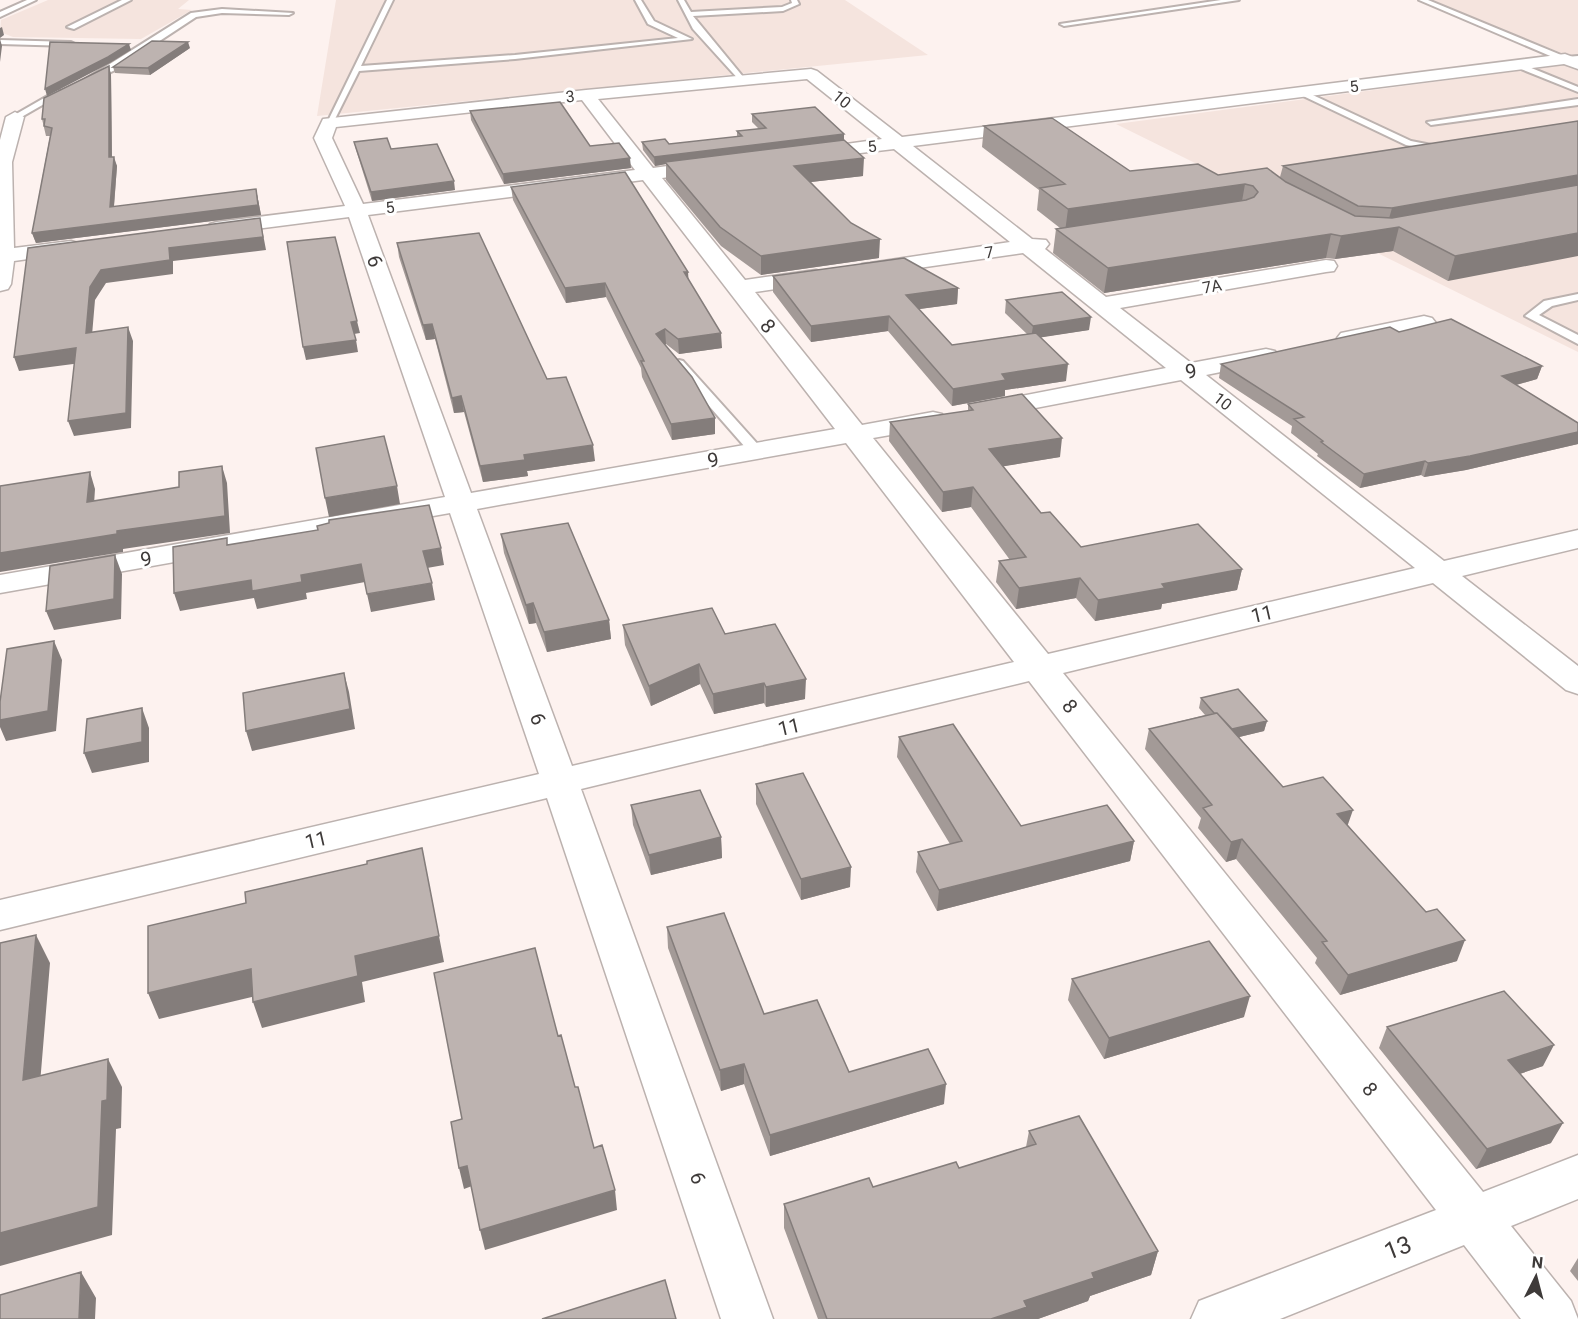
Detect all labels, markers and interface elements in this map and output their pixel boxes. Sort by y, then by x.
street label: 5 [1348,77,1360,96]
street label: 10 [829,86,855,112]
street label: 3 [565,87,576,106]
street label: 5 [866,137,878,156]
street label: 5 [384,198,396,217]
street label: 7 [983,242,995,263]
street label: 6 [362,252,388,270]
street label: 7A [1201,275,1224,298]
street label: 8 [755,314,781,338]
street label: 9 [1183,358,1199,384]
street label: 10 [1210,388,1236,414]
street label: 9 [705,447,721,473]
street label: 9 [138,546,154,572]
street label: 11 [1248,600,1276,628]
street label: 8 [1057,694,1083,718]
street label: 6 [525,710,551,728]
street label: 11 [775,713,803,741]
street label: 11 [302,826,330,854]
street label: 8 [1357,1077,1383,1101]
street label: 6 [685,1169,711,1187]
street label: 13 [1380,1230,1416,1266]
north arrow [1506,1247,1566,1307]
text: N [1531,1253,1544,1273]

